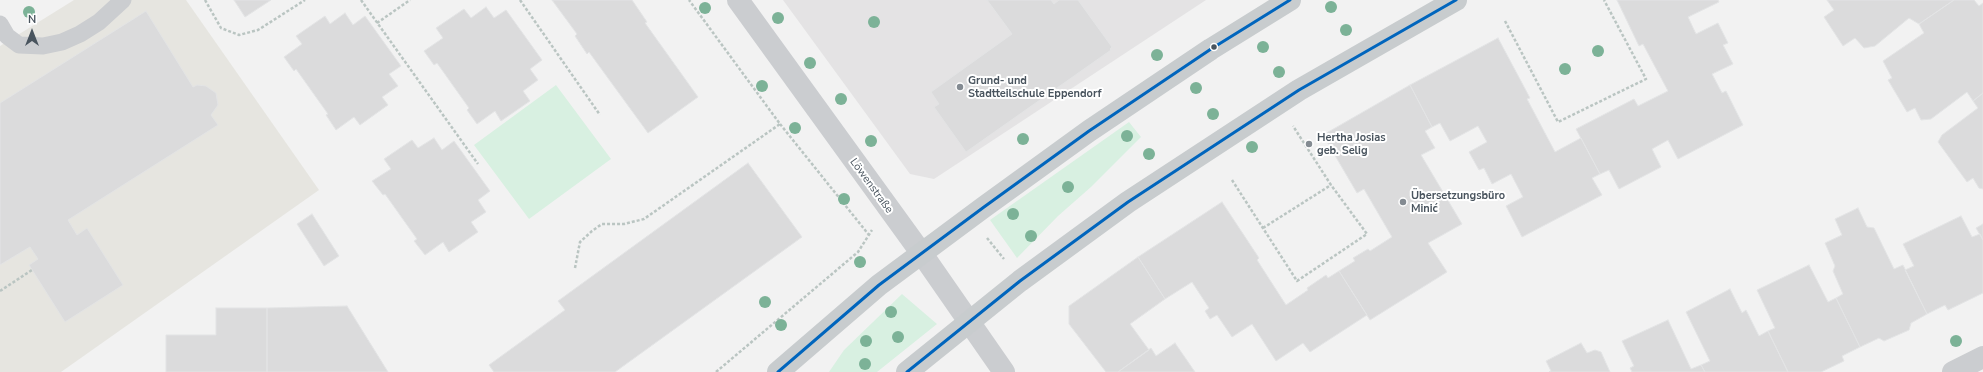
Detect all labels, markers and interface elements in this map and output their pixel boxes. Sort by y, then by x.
north arrow [12,12,52,52]
text: N [28,12,36,27]
unlabelled marker [1209,42,1219,52]
place label: Grund- und Stadtteilschule Eppendorf [968,74,1102,100]
marker: Grund- und Stadtteilschule Eppendorf [955,82,965,92]
place label: Hertha Josias geb. Selig [1317,131,1386,157]
marker: Hertha Josias geb. Selig [1304,139,1314,149]
street label: Löwenstraße [847,156,895,216]
place label: Übersetzungsbüro Minić [1411,189,1505,215]
marker: Übersetzungsbüro Minić [1398,197,1408,207]

